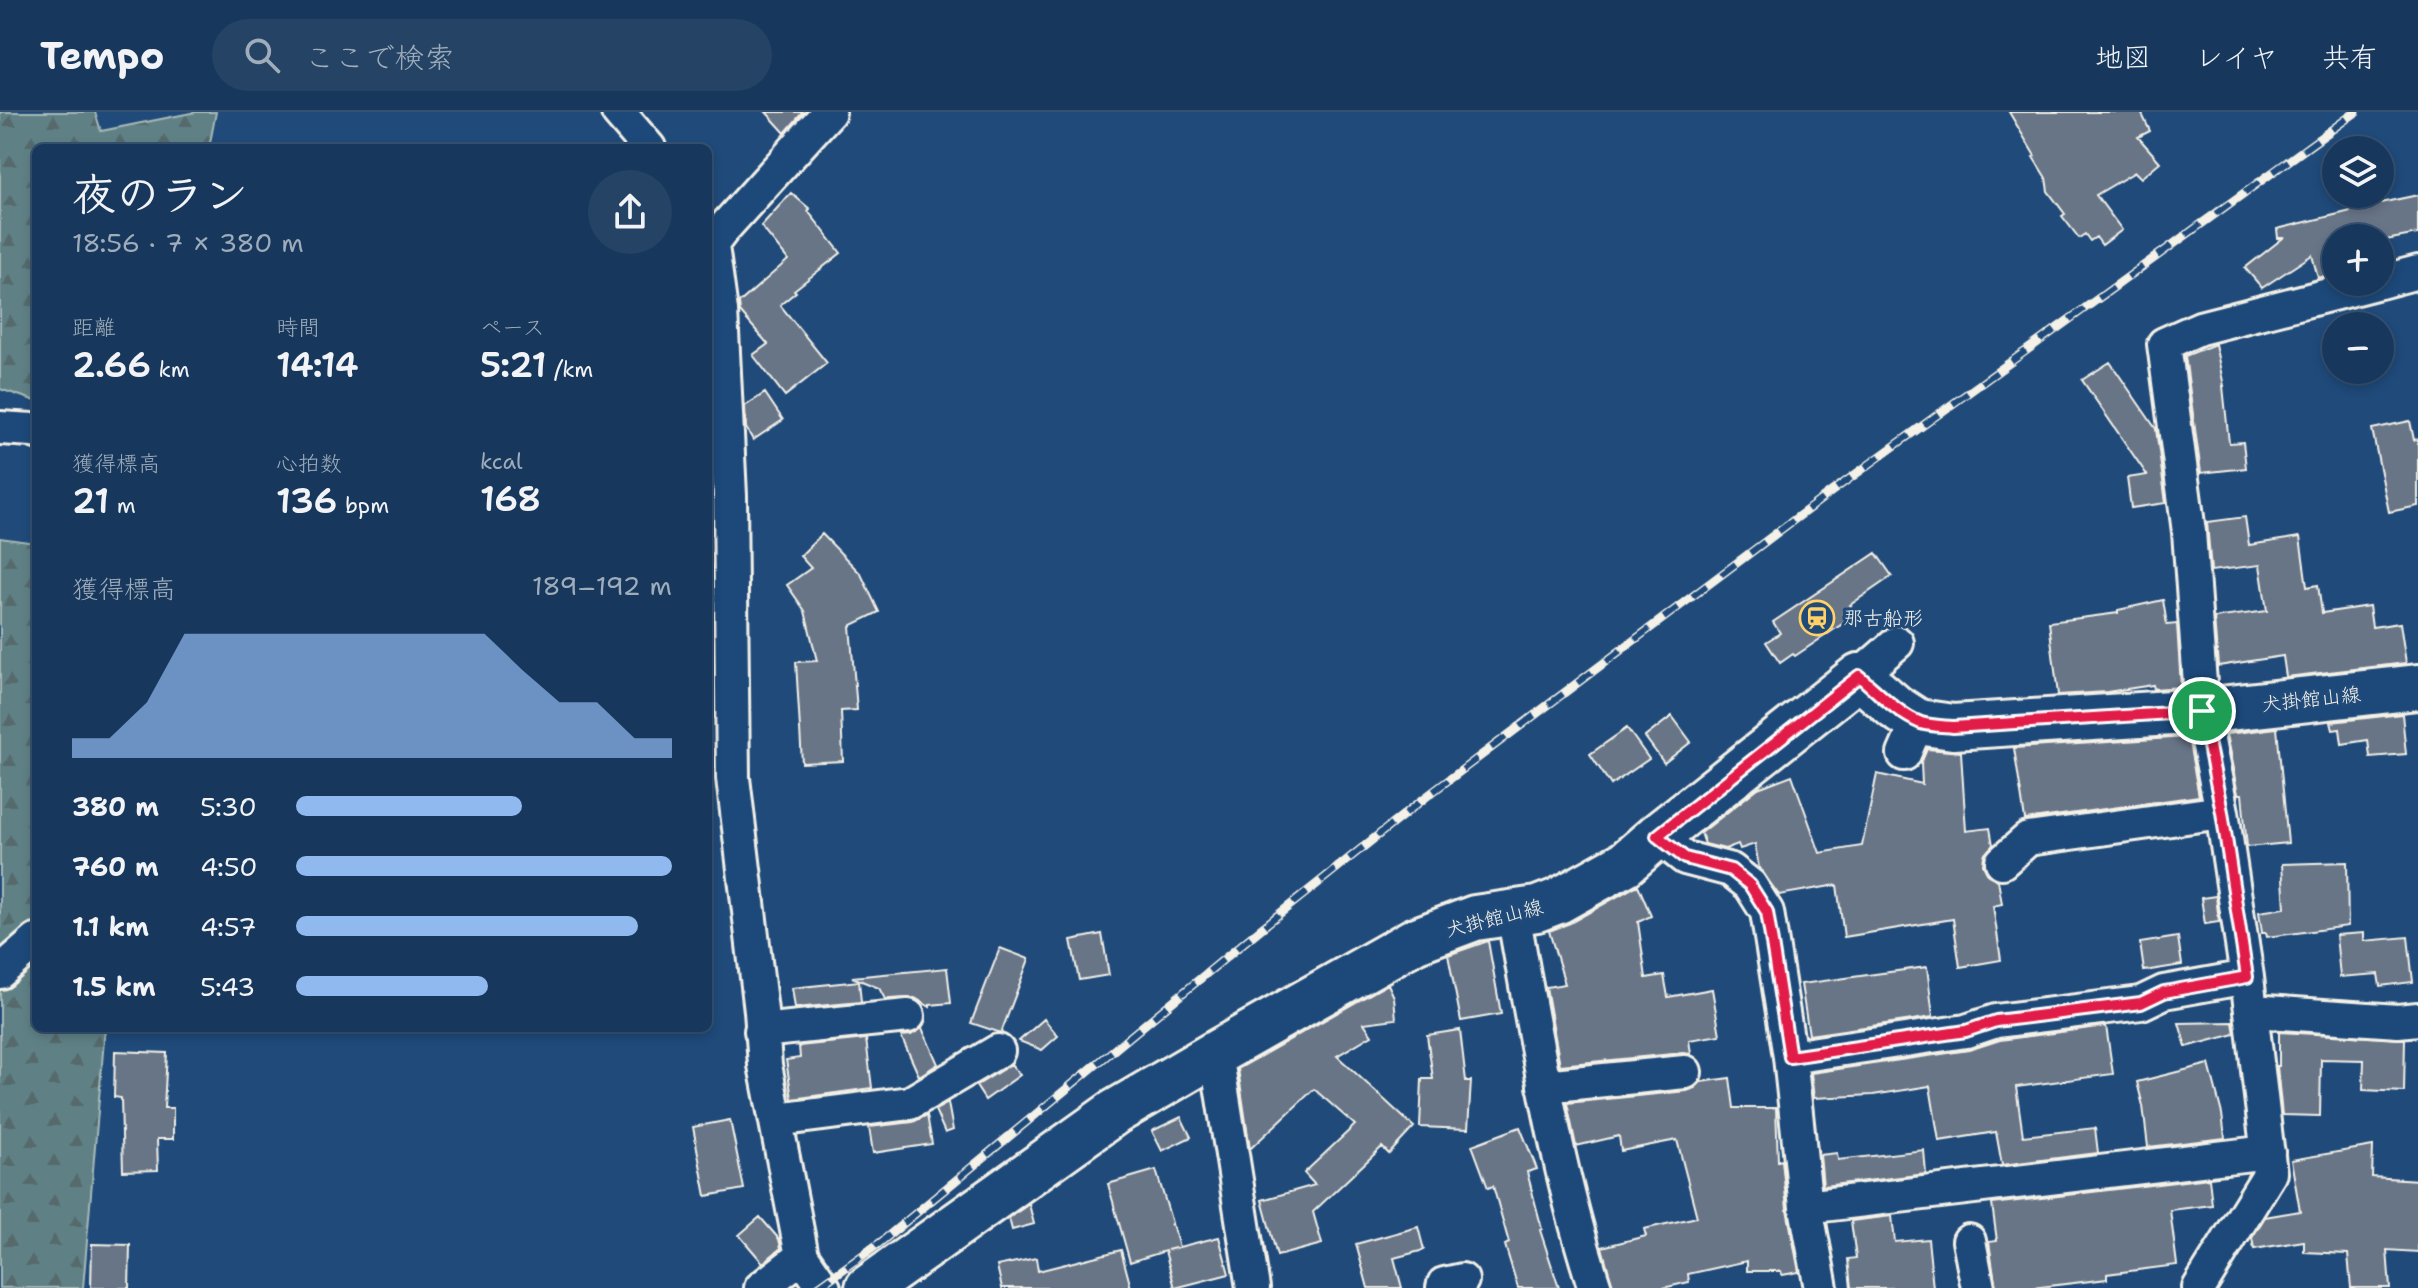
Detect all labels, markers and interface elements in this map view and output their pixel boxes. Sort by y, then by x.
search box [212,19,772,91]
text: Tempo [40,30,164,81]
icon: search [240,33,284,77]
text: ここで検索 [304,37,454,78]
text: 地図 [2095,38,2151,76]
text: レイヤ [2195,38,2278,76]
text: 共有 [2322,38,2378,76]
map controls [2322,136,2394,384]
button: layers [2322,136,2394,208]
text: 夜のラン [72,165,248,224]
button: share [588,170,672,254]
button: + [2322,224,2394,296]
text: 18:56 · 7 × 380 m [72,225,304,260]
button: − [2322,312,2394,384]
text: 距離 [72,313,116,342]
text: 時間 [276,313,320,342]
text: ペース [480,313,545,342]
text: 2.66 [72,342,151,388]
text: 14:14 [276,342,359,388]
text: 5:21 [480,342,547,388]
text: km [151,355,190,384]
text: /km [547,355,593,384]
text: kcal [480,447,523,476]
text: 獲得標高 [72,449,160,478]
text: 心拍数 [276,449,342,478]
text: 168 [480,476,541,522]
text: 21 [72,478,109,524]
text: 136 [276,478,337,524]
text: m [109,491,136,520]
text: bpm [337,491,389,520]
text: 189–192 m [532,568,672,603]
text: 獲得標高 [72,571,176,606]
station icon: 那古船形 [1798,599,1836,637]
place label: 那古船形 [1843,605,1923,631]
pin [2168,677,2236,745]
street label: 犬掛館山線 [2260,681,2362,717]
icon: arrive [2180,689,2224,733]
text: 380 m [72,789,159,824]
text: 5:30 [200,789,257,824]
text: 760 m [72,849,159,884]
text: 4:50 [200,849,258,884]
street label: 犬掛館山線 [1442,893,1546,943]
text: 1.1 km [72,909,149,944]
text: 4:57 [200,909,257,944]
text: 1.5 km [72,969,156,1004]
text: 5:43 [200,969,255,1004]

